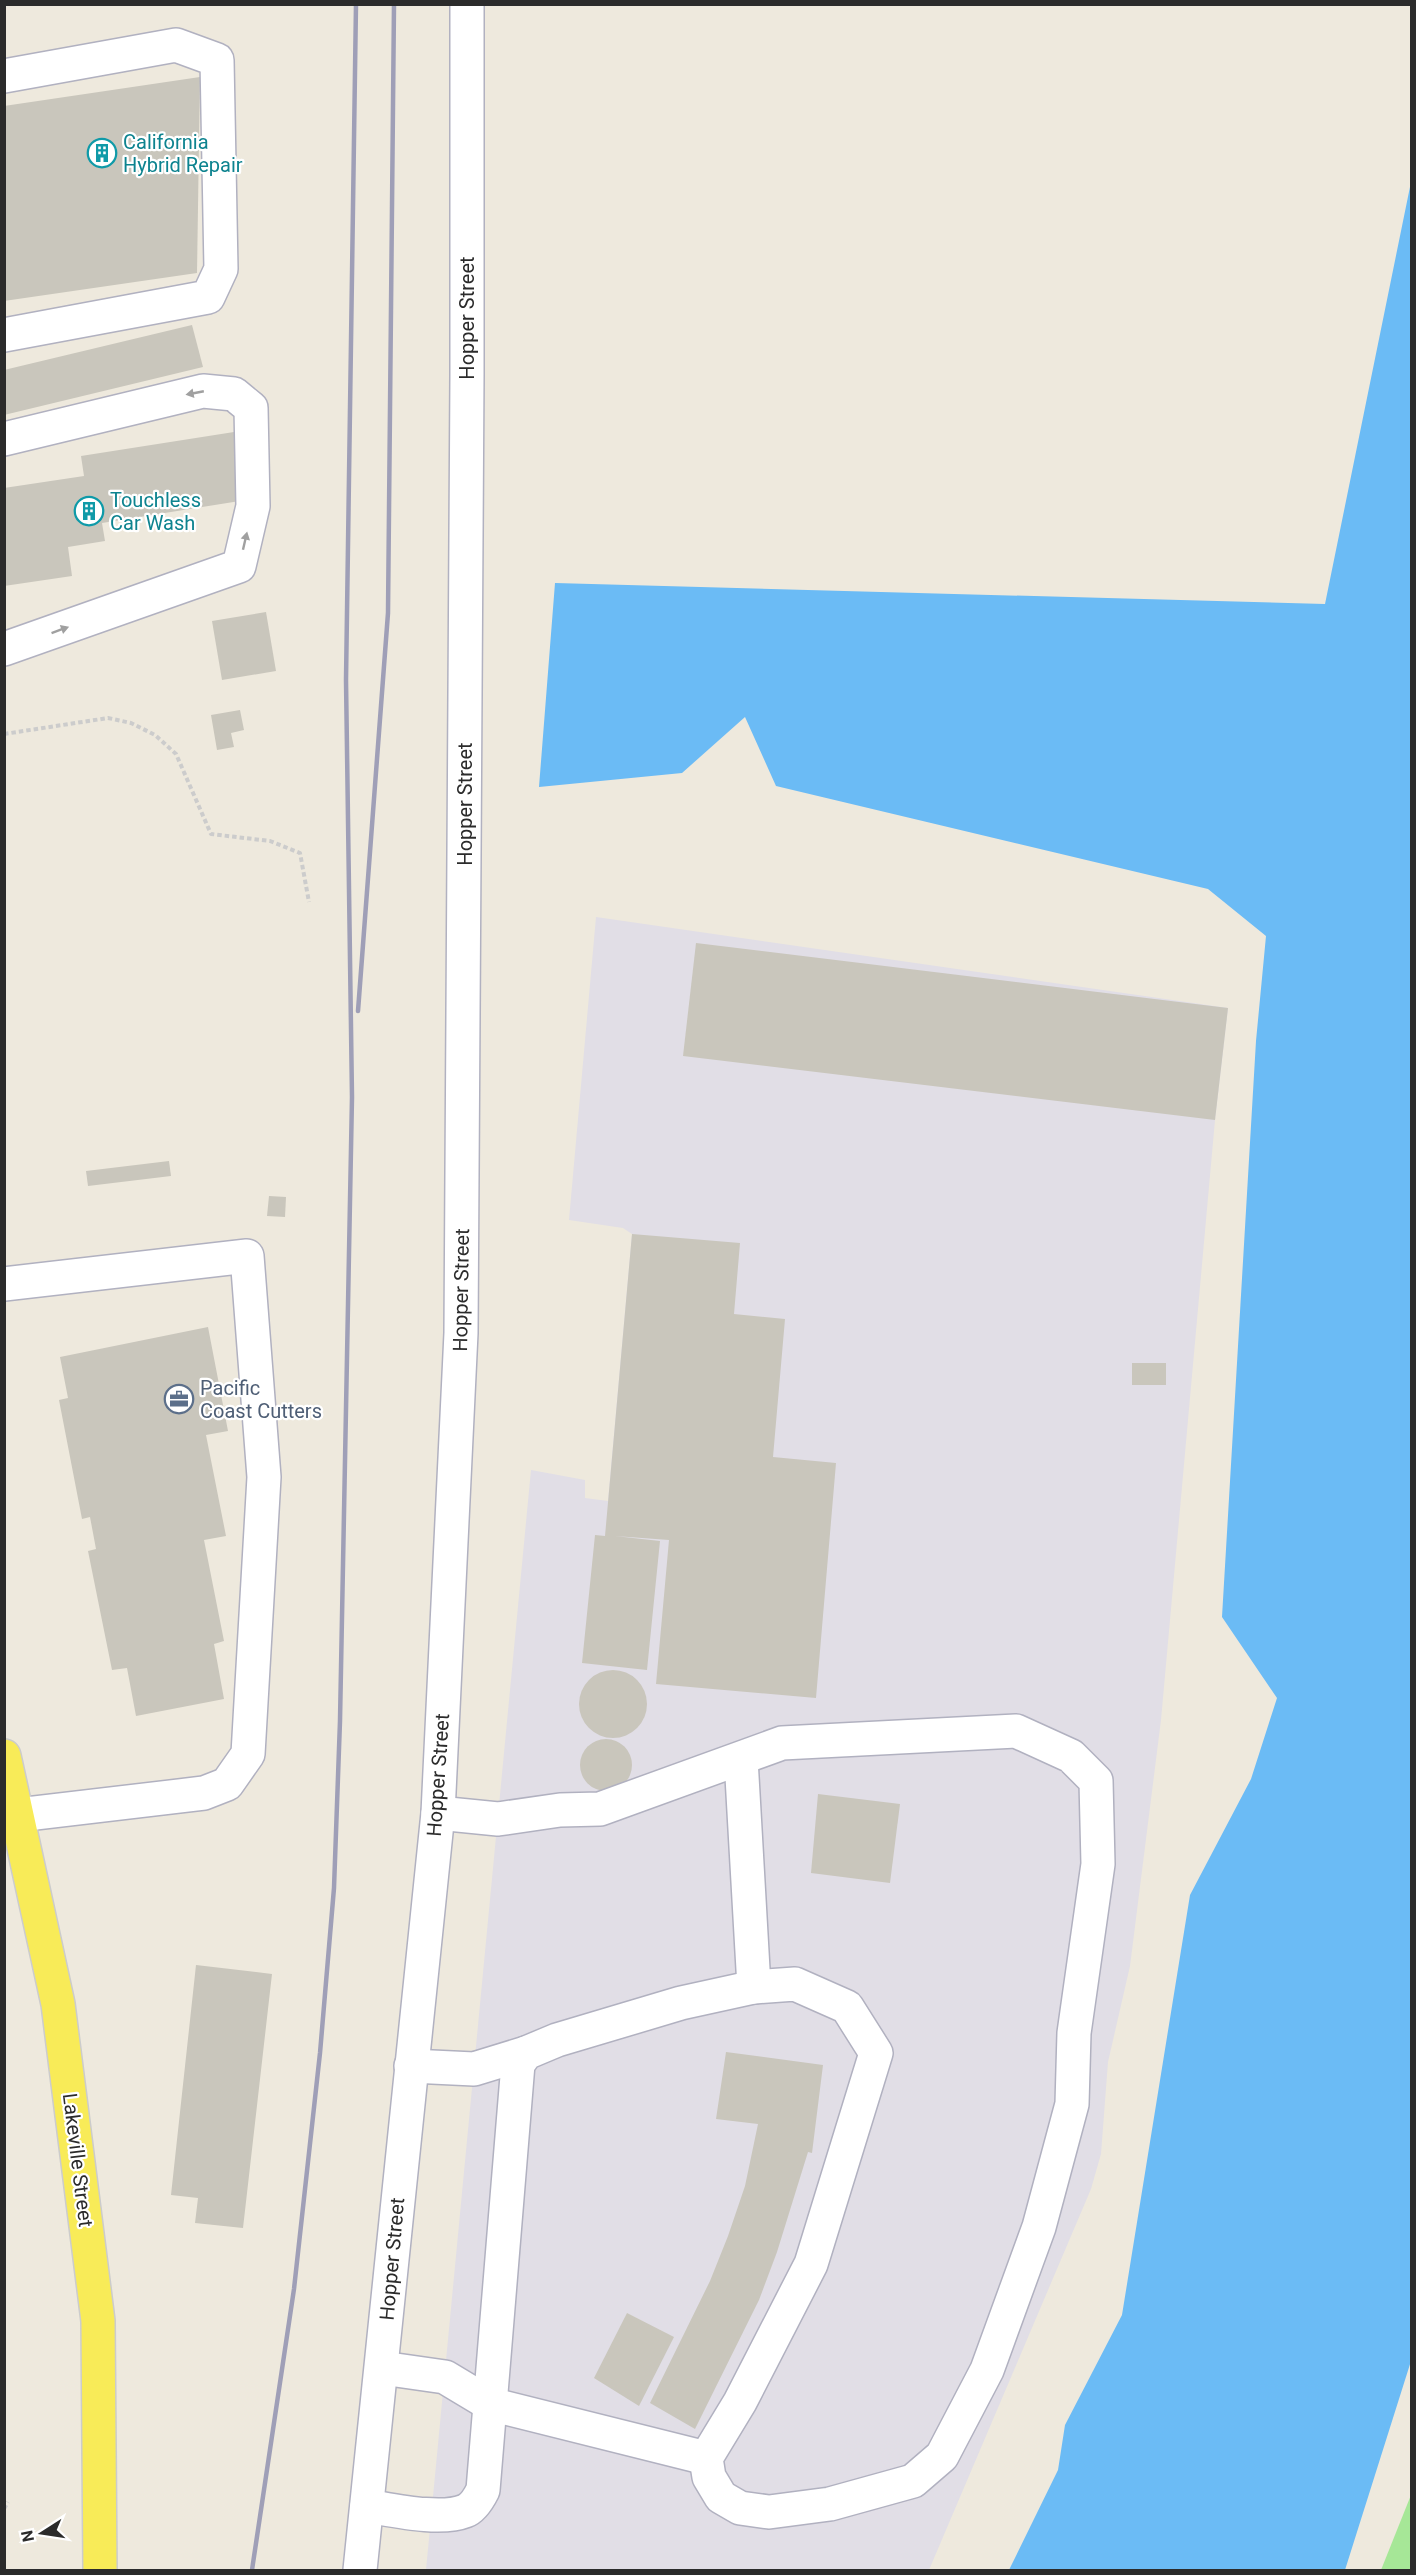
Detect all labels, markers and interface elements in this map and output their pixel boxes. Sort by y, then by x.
place label: California Hybrid Repair [123,130,243,177]
building icon: California Hybrid Repair [86,137,118,169]
street label: Hopper Street [455,256,479,380]
one-way arrow [186,389,205,398]
place label: Touchless Car Wash [110,488,201,535]
building icon: Touchless Car Wash [73,495,105,527]
one-way arrow [240,532,250,550]
one-way arrow [51,624,69,634]
street label: Hopper Street [453,742,477,866]
street label: Hopper Street [448,1228,474,1352]
place label: Pacific Coast Cutters [200,1376,322,1423]
office icon: Pacific Coast Cutters [163,1383,195,1415]
street label: Hopper Street [422,1713,454,1837]
street label: Lakeville Street [58,2092,98,2228]
street label: Hopper Street [375,2197,409,2321]
north arrow [12,2503,72,2563]
text: N [17,2529,38,2544]

